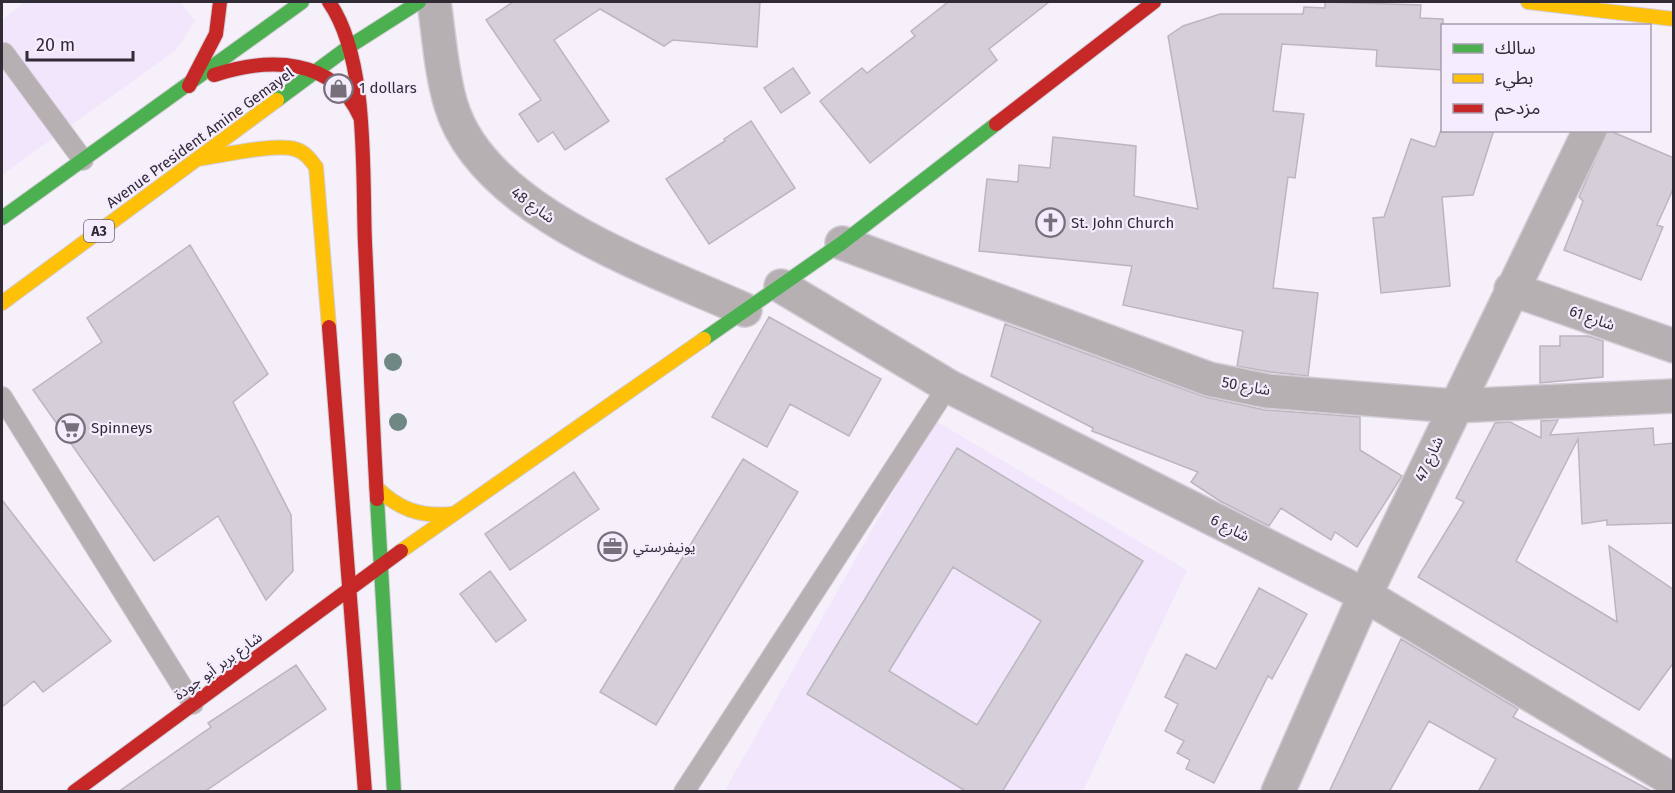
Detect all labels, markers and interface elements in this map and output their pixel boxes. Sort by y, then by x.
scale bar [27,24,134,62]
legend [1441,24,1651,132]
text: 20 m [36,34,75,56]
text: سالك [1495,37,1536,59]
street label: Avenue President Amine Gemayel [103,64,298,212]
text: بطيء [1495,67,1533,91]
shop icon: 1 dollars [322,72,354,104]
place label: 1 dollars [359,79,417,97]
text: مزدحم [1495,97,1540,121]
street label: شارع 48 [506,183,558,229]
church icon: St. John Church [1034,207,1066,239]
place label: St. John Church [1071,214,1174,232]
road number: A3 [84,220,114,242]
street label: شارع 61 [1566,302,1617,337]
street label: شارع 50 [1220,373,1272,402]
supermarket icon: Spinneys [54,412,86,444]
place label: Spinneys [91,419,152,437]
street label: شارع 47 [1411,433,1450,486]
street label: شارع 6 [1206,511,1253,548]
office icon: يونيفرستي [596,531,628,563]
place label: يونيفرستي [633,538,696,558]
street label: شارع بربر أبو جودة [170,628,267,706]

